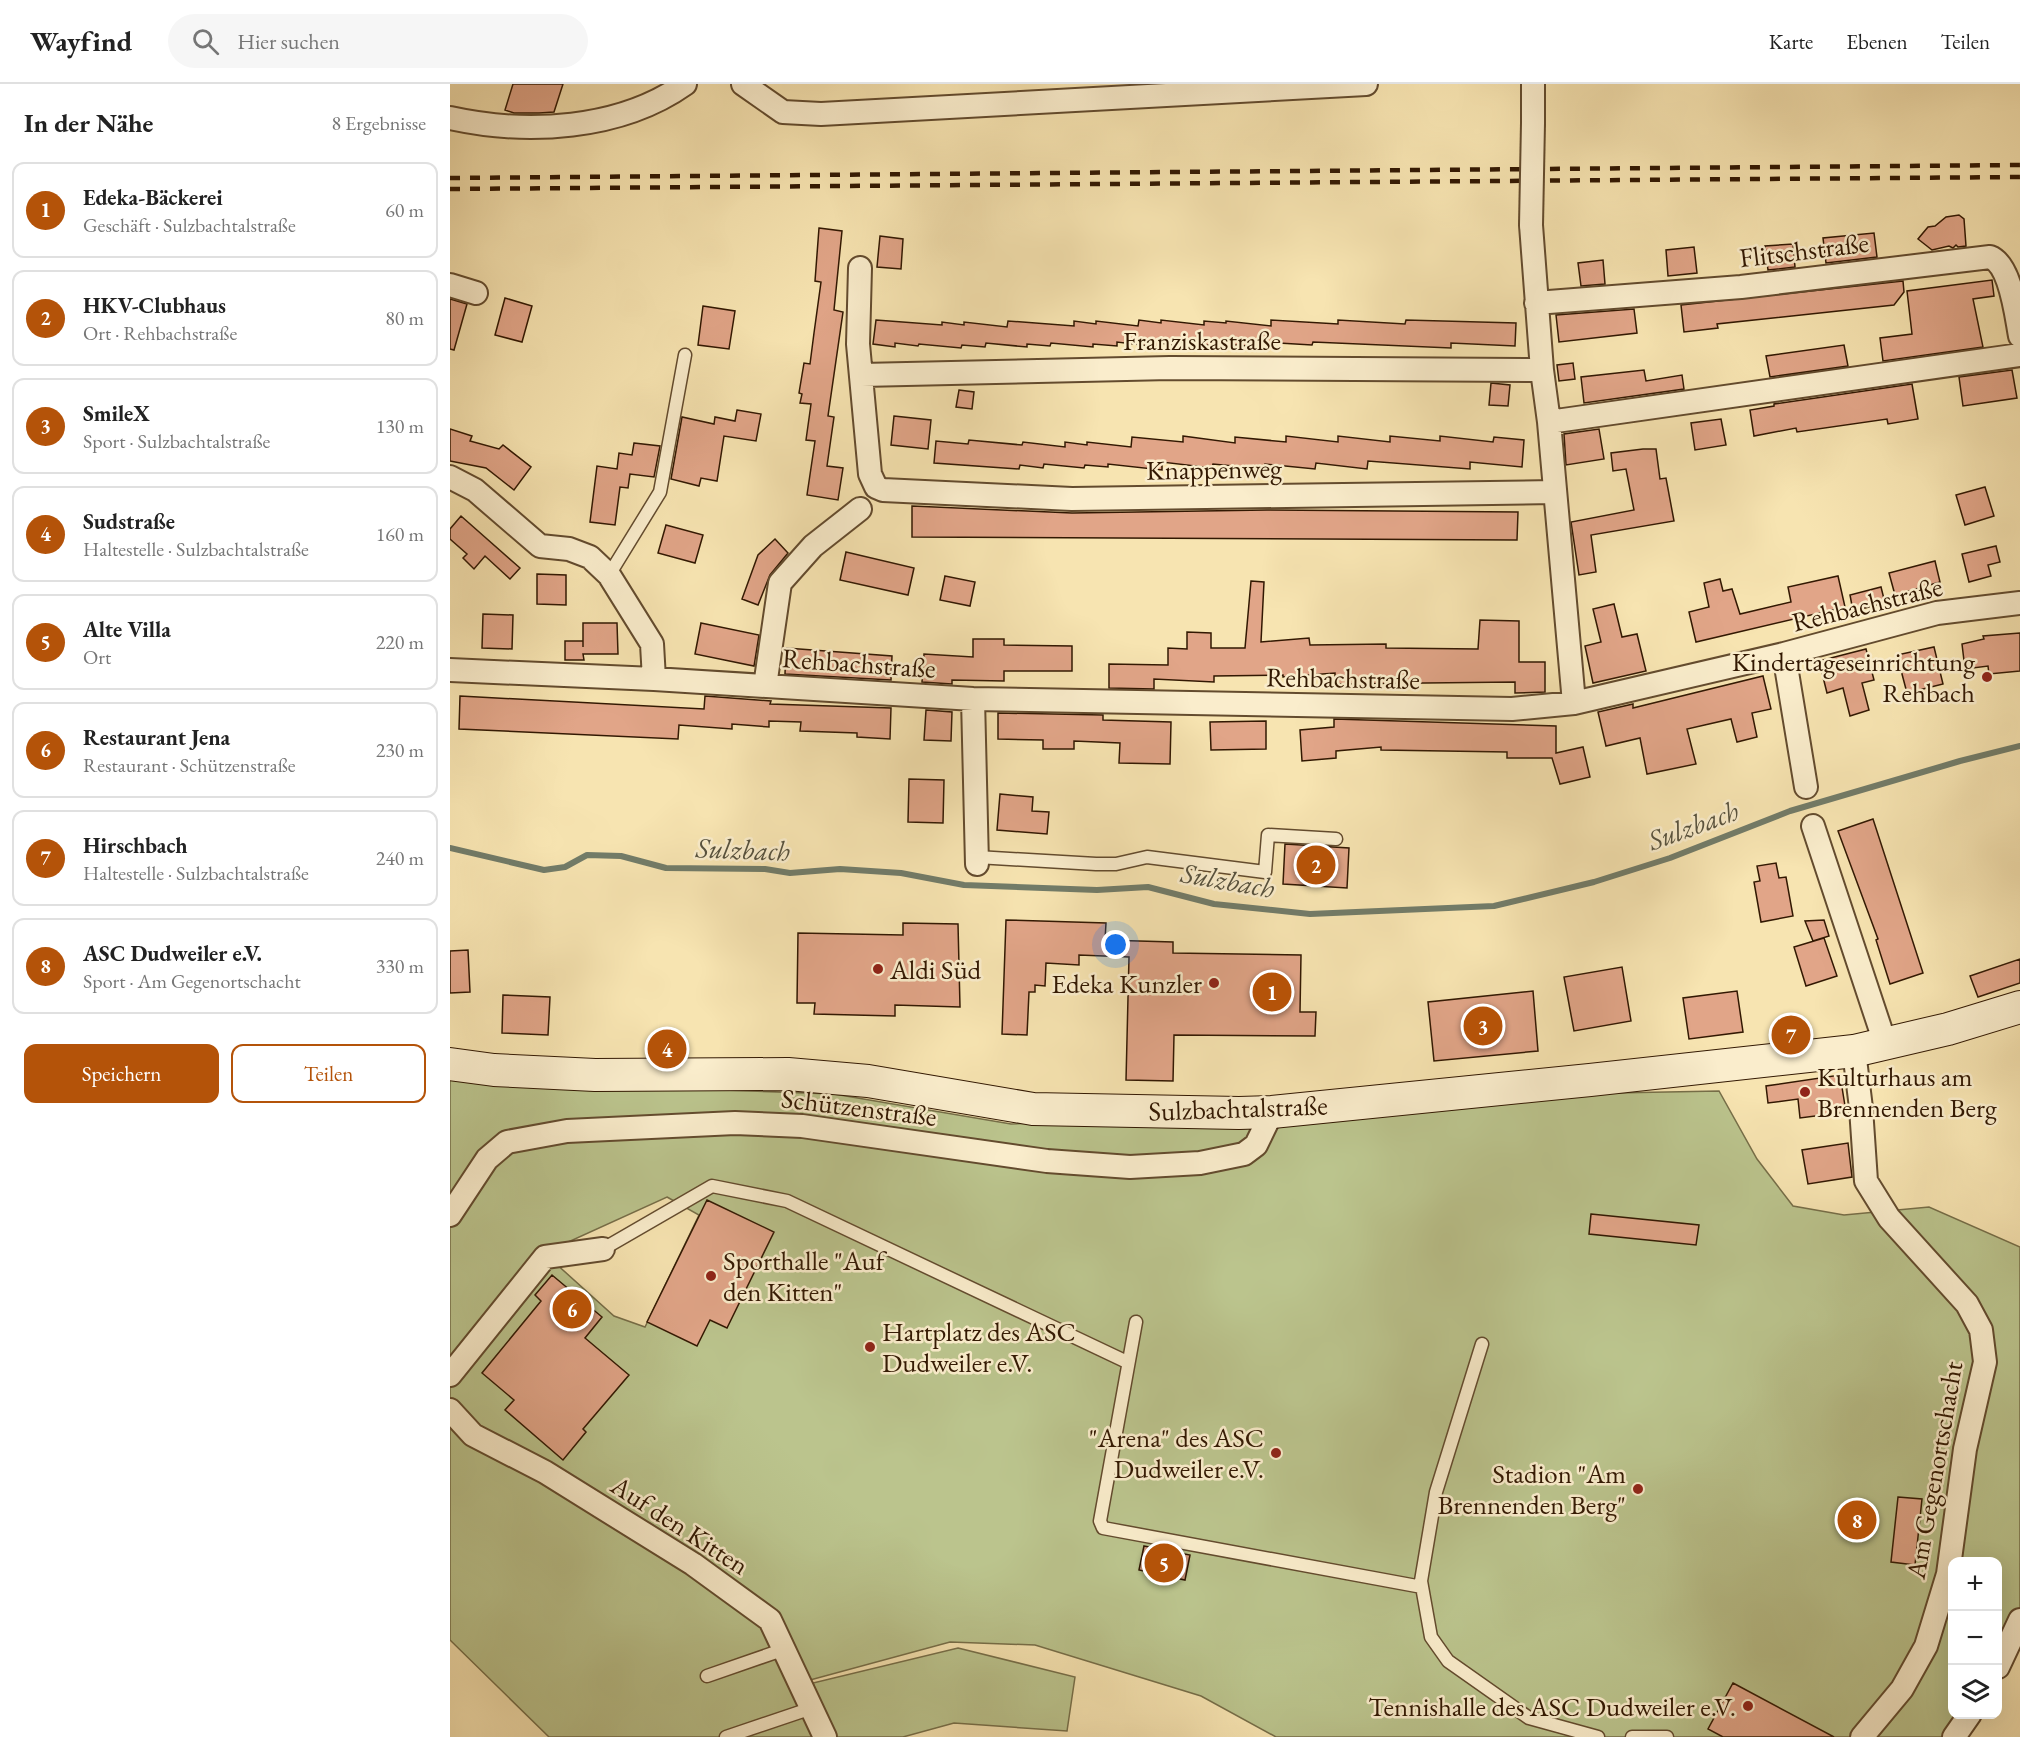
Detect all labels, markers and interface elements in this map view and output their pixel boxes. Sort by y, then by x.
search box [168,14,588,68]
text: Wayfind [30,23,132,59]
icon: search [189,25,222,58]
text: Hier suchen [237,27,340,56]
text: Karte [1769,28,1813,55]
text: Ebenen [1846,28,1907,55]
text: Teilen [1940,28,1990,55]
text: In der Nähe [24,106,153,140]
text: 8 Ergebnisse [331,110,426,136]
text: Edeka-Bäckerei [83,183,223,212]
text: 1 [40,197,51,223]
text: 60 m [385,197,424,223]
text: Geschäft · Sulzbachtalstraße [83,212,296,238]
street label: Flitschstraße [1737,225,1871,275]
text: HKV-Clubhaus [83,291,226,320]
text: 2 [40,305,51,331]
text: 80 m [385,305,424,331]
text: Ort · Rehbachstraße [83,320,237,346]
street label: Franziskastraße [1123,323,1281,358]
text: SmileX [83,399,150,428]
text: 3 [40,413,51,439]
text: 130 m [376,413,424,439]
text: Sport · Sulzbachtalstraße [83,428,270,454]
street label: Knappenweg [1146,450,1282,488]
text: Sudstraße [83,507,175,536]
text: 4 [40,521,51,547]
text: 160 m [376,521,424,547]
text: Haltestelle · Sulzbachtalstraße [83,536,309,562]
street label: Rehbachstraße [1788,568,1946,640]
text: Alte Villa [83,615,171,644]
text: 5 [40,629,51,655]
text: 220 m [376,629,424,655]
street label: Rehbachstraße [781,640,937,686]
text: Ort [83,644,111,670]
place label: Kindertageseinrichtung Rehbach [1732,644,1975,710]
street label: Rehbachstraße [1266,659,1420,697]
marker: Kindertageseinrichtung Rehbach [1980,670,1994,684]
text: Restaurant Jena [83,723,230,752]
text: 6 [40,737,51,763]
text: 230 m [376,737,424,763]
text: Restaurant · Schützenstraße [83,752,296,778]
water label: Sulzbach [1642,792,1744,858]
water label: Sulzbach [694,829,791,869]
text: Hirschbach [83,831,188,860]
pin: 2 [1296,842,1336,888]
text: 7 [40,845,51,871]
text: 240 m [376,845,424,871]
water label: Sulzbach [1177,854,1278,906]
text: Haltestelle · Sulzbachtalstraße [83,860,309,886]
your location [1101,930,1130,959]
text: ASC Dudweiler e.V. [83,939,262,968]
place label: Aldi Süd [889,952,982,987]
text: 8 [40,953,51,979]
text: 330 m [376,953,424,979]
marker: Aldi Süd [871,962,885,976]
place label: Edeka Kunzler [1051,966,1202,1001]
text: Sport · Am Gegenortschacht [83,968,301,994]
pin: 1 [1252,970,1292,1014]
marker: Edeka Kunzler [1207,976,1221,990]
pin: 3 [1464,1004,1502,1048]
pin: 7 [1772,1012,1810,1058]
pin: 4 [648,1026,686,1072]
button: Speichern [24,1044,219,1103]
button: Teilen [231,1044,426,1103]
place label: Kulturhaus am Brennenden Berg [1817,1059,1997,1125]
street label: Schützenstraße [779,1080,939,1134]
marker: Kulturhaus am Brennenden Berg [1798,1085,1812,1099]
street label: Sulzbachtalstraße [1148,1087,1328,1129]
place label: Sporthalle "Auf den Kitten" [723,1243,888,1309]
marker: Sporthalle "Auf den Kitten" [704,1269,718,1283]
pin: 6 [552,1286,592,1332]
place label: Hartplatz des ASC Dudweiler e.V. [882,1314,1076,1380]
marker: Hartplatz des ASC Dudweiler e.V. [863,1340,877,1354]
street label: Am Gegenortschacht [1897,1358,1970,1583]
place label: "Arena" des ASC Dudweiler e.V. [1089,1420,1264,1486]
marker: "Arena" des ASC Dudweiler e.V. [1269,1446,1283,1460]
place label: Stadion "Am Brennenden Berg" [1437,1456,1626,1522]
street label: Auf den Kitten [604,1467,756,1583]
marker: Stadion "Am Brennenden Berg" [1631,1482,1645,1496]
pin: 8 [1838,1498,1876,1542]
pin: 5 [1144,1540,1184,1586]
map controls [1948,1557,2002,1719]
button: + [1948,1557,2002,1611]
button: − [1948,1611,2002,1665]
button: layers [1948,1665,2002,1719]
place label: Tennishalle des ASC Dudweiler e.V. [1368,1689,1736,1724]
marker: Tennishalle des ASC Dudweiler e.V. [1741,1699,1755,1713]

